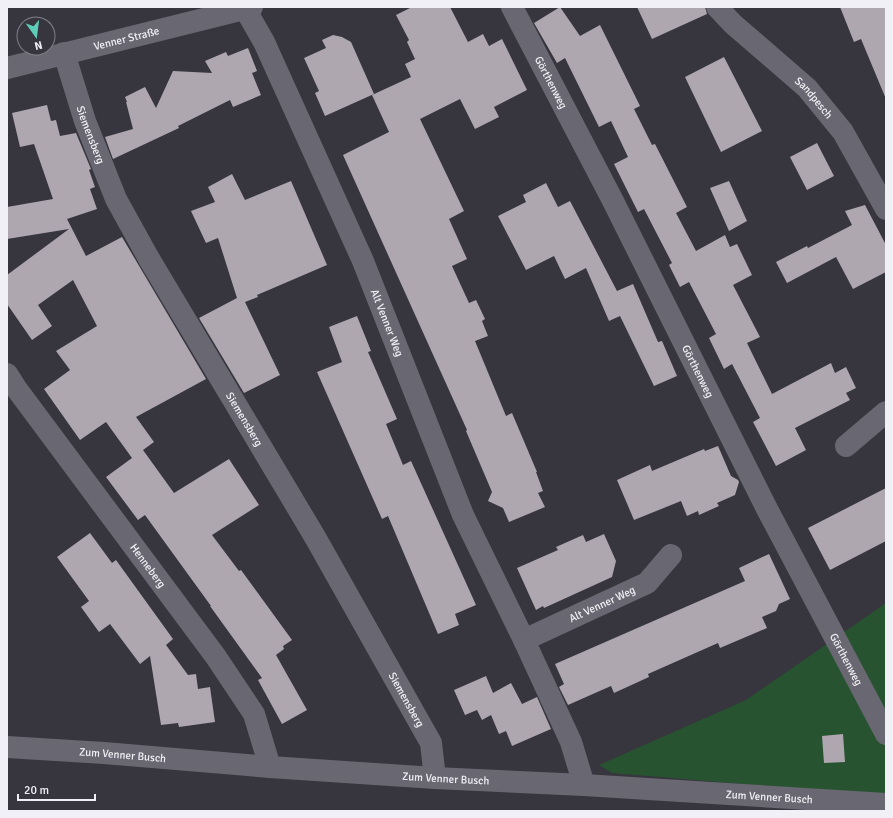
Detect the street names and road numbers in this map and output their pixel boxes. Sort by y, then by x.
street label: Venner Straße [92,24,161,53]
street label: Görthenweg [532,54,570,111]
street label: Sandpesch [792,74,836,121]
street label: Siemensberg [74,104,108,166]
street label: Alt Venner Weg [368,287,407,359]
street label: Görthenweg [679,343,717,400]
street label: Siemensberg [223,390,266,449]
street label: Henneberg [127,541,169,590]
street label: Alt Venner Weg [567,583,637,625]
street label: Görthenweg [827,631,866,688]
street label: Siemensberg [386,670,427,729]
street label: Zum Venner Busch [79,745,167,765]
street label: Zum Venner Busch [402,769,490,787]
street label: Zum Venner Busch [725,787,813,806]

